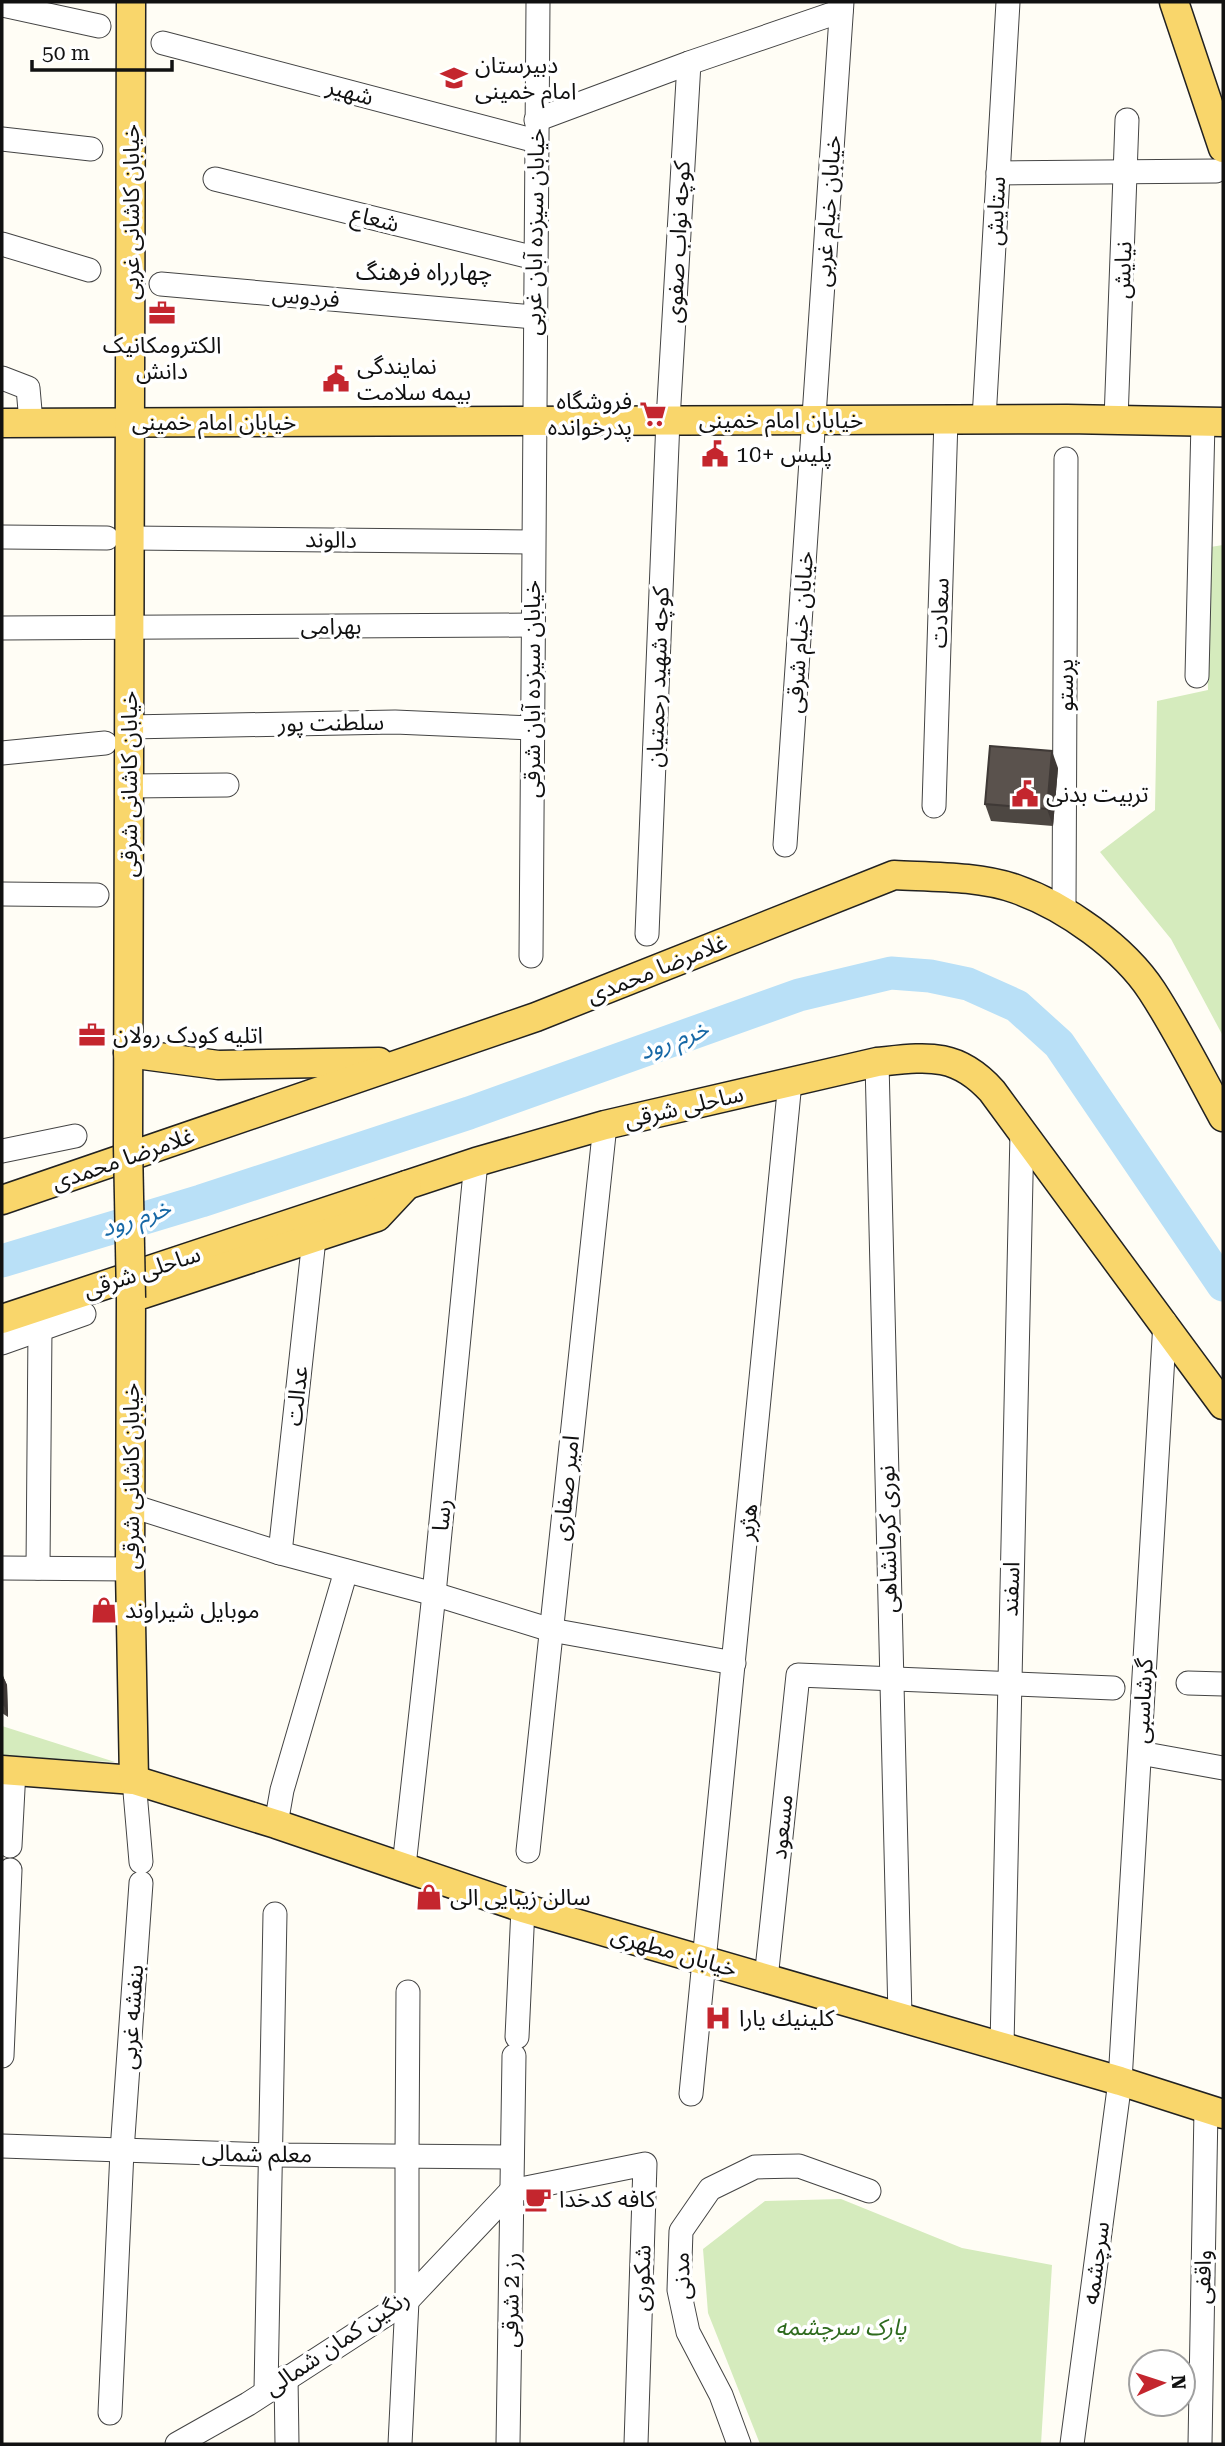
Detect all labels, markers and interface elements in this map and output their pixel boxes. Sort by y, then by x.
scale bar [32,28,172,72]
text: 50 m [42,41,90,65]
place label: دبیرستان امام خمینی [475,52,576,109]
school or university icon: دبیرستان امام خمینی [439,63,469,93]
street label: شهیر [323,73,376,111]
street label: خیابان کاشانی غربی [118,124,145,300]
street label: خیابان سیزده آبان غربی [520,128,550,336]
street label: خیابان خیام غربی [809,134,851,288]
street label: کوچه نواب صفوی [660,160,697,324]
street label: ستایش [981,176,1011,246]
street label: شعاع [348,200,402,241]
street label: نیایش [1109,241,1137,299]
district label: چهارراه فرهنگ [356,258,492,287]
street label: فردوس [271,281,341,313]
office icon: الکترومکانیک دانش [147,298,177,328]
place label: الکترومکانیک دانش [103,332,221,385]
place label: نمایندگی بیمه سلامت [357,353,471,406]
public building icon: نمایندگی بیمه سلامت [321,364,351,394]
place label: فروشگاه پدرخوانده [548,388,632,442]
supermarket icon: فروشگاه پدرخوانده [638,399,668,429]
street label: خیابان امام خمینی [699,407,863,438]
street label: خیابان امام خمینی [132,409,296,440]
public building icon: پلیس +10 [700,439,730,469]
place label: پلیس +10 [736,441,832,469]
street label: دالوند [305,526,357,554]
street label: خیابان خیام شرقی [781,550,823,714]
street label: سعادت [925,577,955,649]
street label: خیابان سیزده آبان شرقی [519,580,546,798]
street label: کوچه شهید رحمتیان [641,585,676,768]
street label: بهرامی [301,613,361,640]
street label: پرستو [1052,659,1080,711]
street label: خیابان کاشانی شرقی [116,691,143,877]
street label: سلطنت پور [277,709,384,739]
public building icon: تربیت بدنی [1010,779,1040,809]
place label: تربیت بدنی [1046,781,1149,808]
street label: غلامرضا محمدی [583,929,731,1009]
water label: خرم رود [636,1014,714,1069]
office icon: اتلیه کودک رولان [77,1020,107,1050]
place label: اتلیه کودک رولان [113,1022,263,1049]
street label: ساحلی شرقی [622,1080,746,1134]
street label: غلامرضا محمدی [48,1122,198,1196]
water label: خرم رود [98,1193,176,1246]
street label: ساحلی شرقی [80,1240,204,1304]
street label: عدالت [280,1365,314,1427]
street label: خیابان کاشانی شرقی [118,1383,145,1569]
street label: امیر صفاری [547,1434,585,1542]
street label: نوری کرمانشاهی [873,1465,903,1613]
street label: رسا [427,1498,457,1532]
street label: هژبر [733,1502,763,1543]
street label: اسفند [997,1561,1025,1617]
shop icon: موبایل شیراوند [89,1595,119,1625]
place label: موبایل شیراوند [125,1597,260,1624]
street label: گرشاسبی [1127,1657,1159,1744]
street label: مسعود [765,1793,799,1861]
shop icon: سالن زیبایی الی [414,1882,444,1912]
place label: سالن زیبایی الی [450,1884,591,1911]
street label: خیابان مطهری [608,1921,740,1983]
street label: بنفشه غربی [115,1964,149,2070]
hospital icon: كلينيك يارا [703,2003,733,2033]
place label: كلينيك يارا [739,2005,835,2032]
street label: معلم شمالی [201,2140,313,2171]
cafe icon: کافه کدخدا [523,2184,553,2214]
place label: کافه کدخدا [559,2186,656,2213]
street label: سرچشمه [1077,2220,1116,2307]
street label: شکوری [627,2244,657,2312]
street label: واقفی [1189,2250,1217,2304]
street label: رز 2 شرقی [497,2252,525,2348]
street label: مدنی [668,2252,696,2300]
street label: رنگین کمان شمالی [259,2285,415,2401]
park label: پارک سرچشمه [776,2314,907,2342]
north arrow [1127,2348,1197,2418]
text: N [1167,2374,1190,2390]

